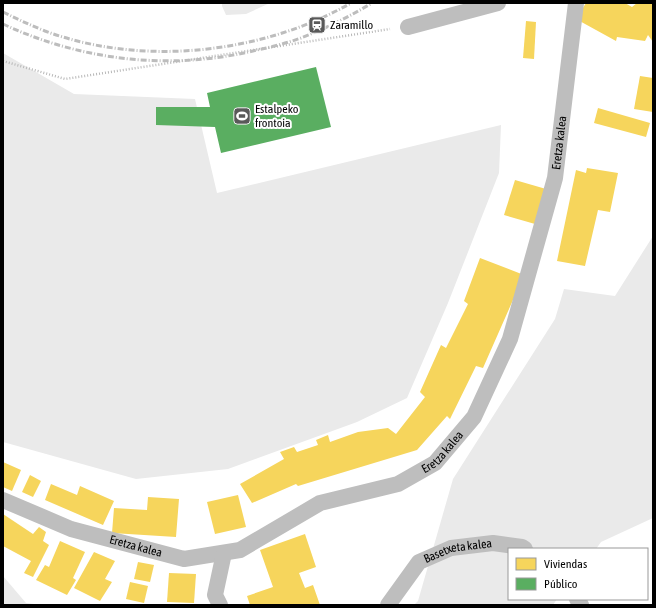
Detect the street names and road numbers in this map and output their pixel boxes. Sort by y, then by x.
street label: Eretza kalea [549,115,569,171]
street label: Eretza kalea [419,428,466,476]
street label: Eretza kalea [108,532,164,560]
street label: Basetxeta kalea [422,536,493,566]

